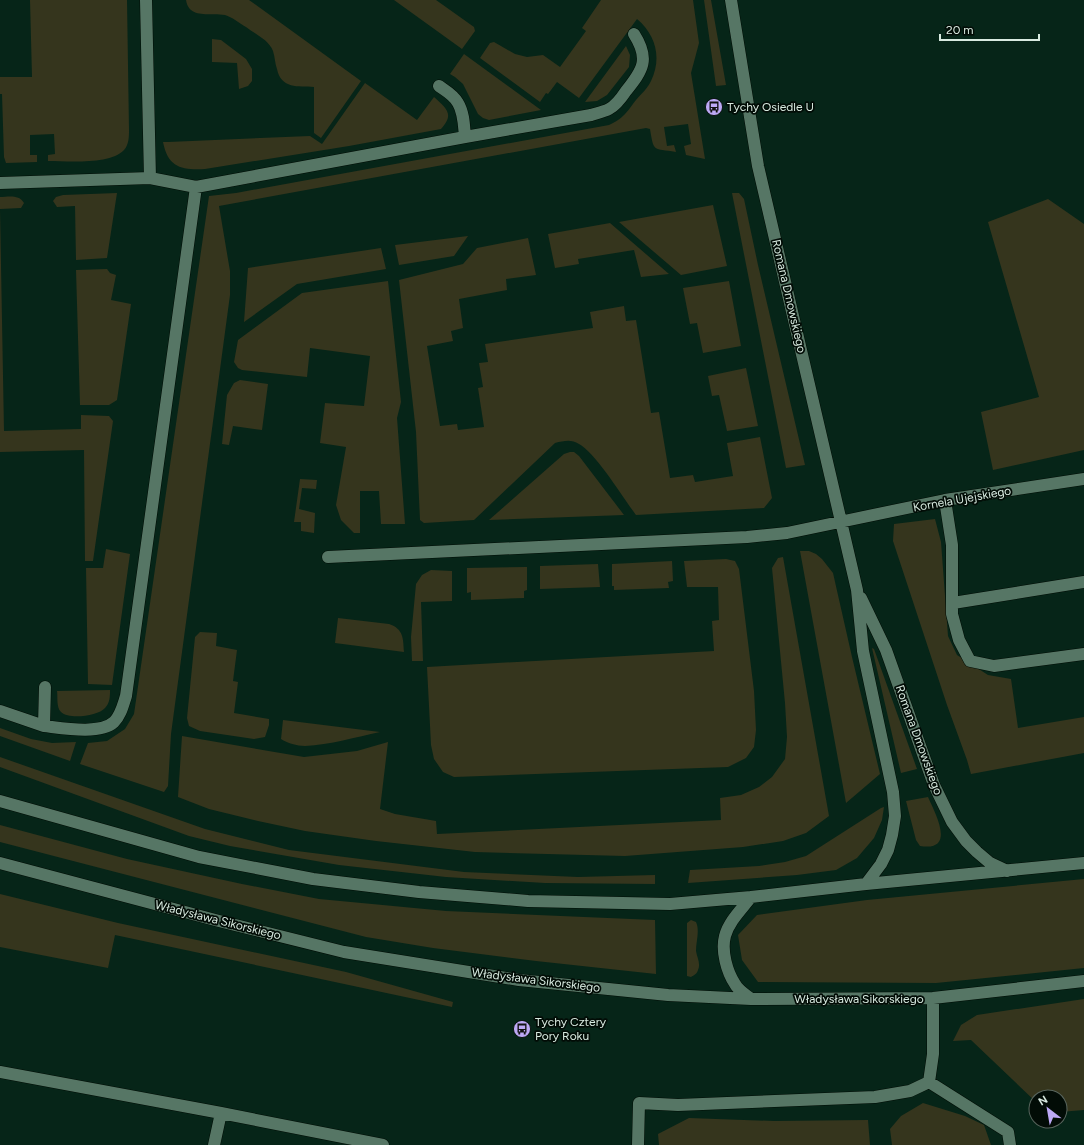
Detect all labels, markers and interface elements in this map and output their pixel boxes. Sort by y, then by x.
scale bar [940,16,1039,42]
text: 20 m [946,23,974,37]
bus stop icon: Tychy Osiedle U [704,97,724,117]
place label: Tychy Osiedle U [727,100,814,114]
street label: Romana Dmowskiego [769,238,809,354]
street label: Kornela Ujejskiego [912,483,1012,515]
street label: Romana Dmowskiego [893,683,945,797]
street label: Władysława Sikorskiego [154,898,282,942]
street label: Władysława Sikorskiego [471,965,601,995]
street label: Władysława Sikorskiego [794,992,924,1006]
place label: Tychy Cztery Pory Roku [535,1015,607,1043]
bus stop icon: Tychy Cztery Pory Roku [512,1019,532,1039]
north arrow [1028,1089,1068,1129]
text: N [1036,1093,1050,1109]

